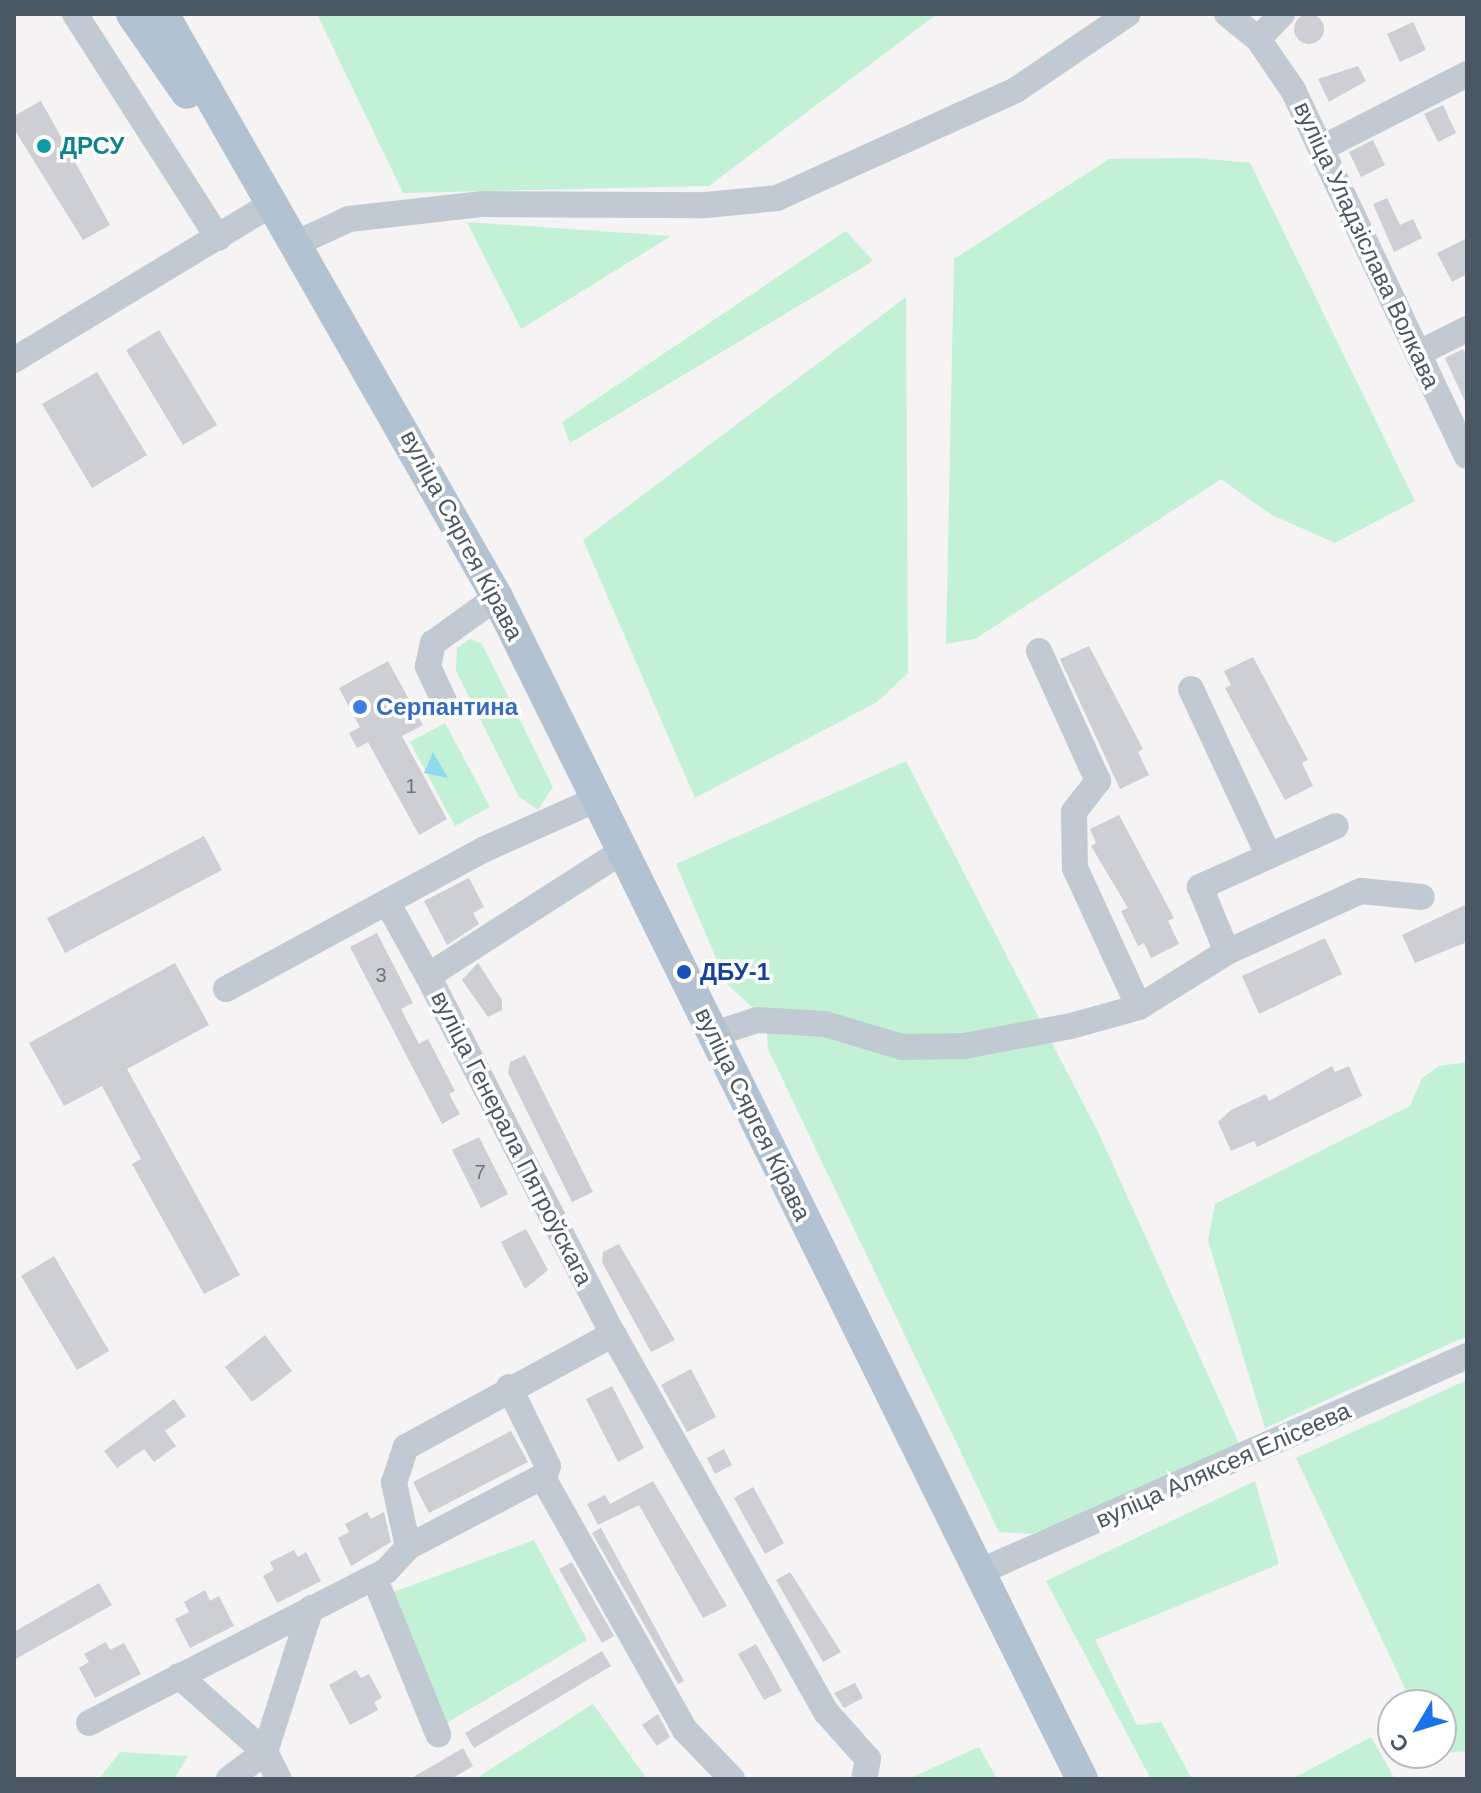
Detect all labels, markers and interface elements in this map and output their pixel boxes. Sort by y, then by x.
street label: вуліца Уладзіслава Волкава [1288,97,1446,393]
place label: ДРСУ [60,132,124,160]
marker: ДРСУ [35,137,53,155]
street label: вуліца Сяргея Кірава [394,425,530,645]
place label: Серпантина [376,693,518,721]
marker: Серпантина [351,698,369,716]
house number: 1 [405,774,417,798]
place label: ДБУ-1 [700,958,770,986]
house number: 3 [375,963,387,987]
marker: ДБУ-1 [675,963,693,981]
street label: вуліца Генерала Пятроўскага [425,986,599,1290]
street label: вуліца Сяргея Кірава [689,1003,817,1225]
house number: 7 [474,1160,486,1184]
street label: вуліца Аляксея Елісеева [1091,1396,1355,1534]
north arrow [1377,1689,1457,1769]
text: С [1385,1729,1414,1757]

